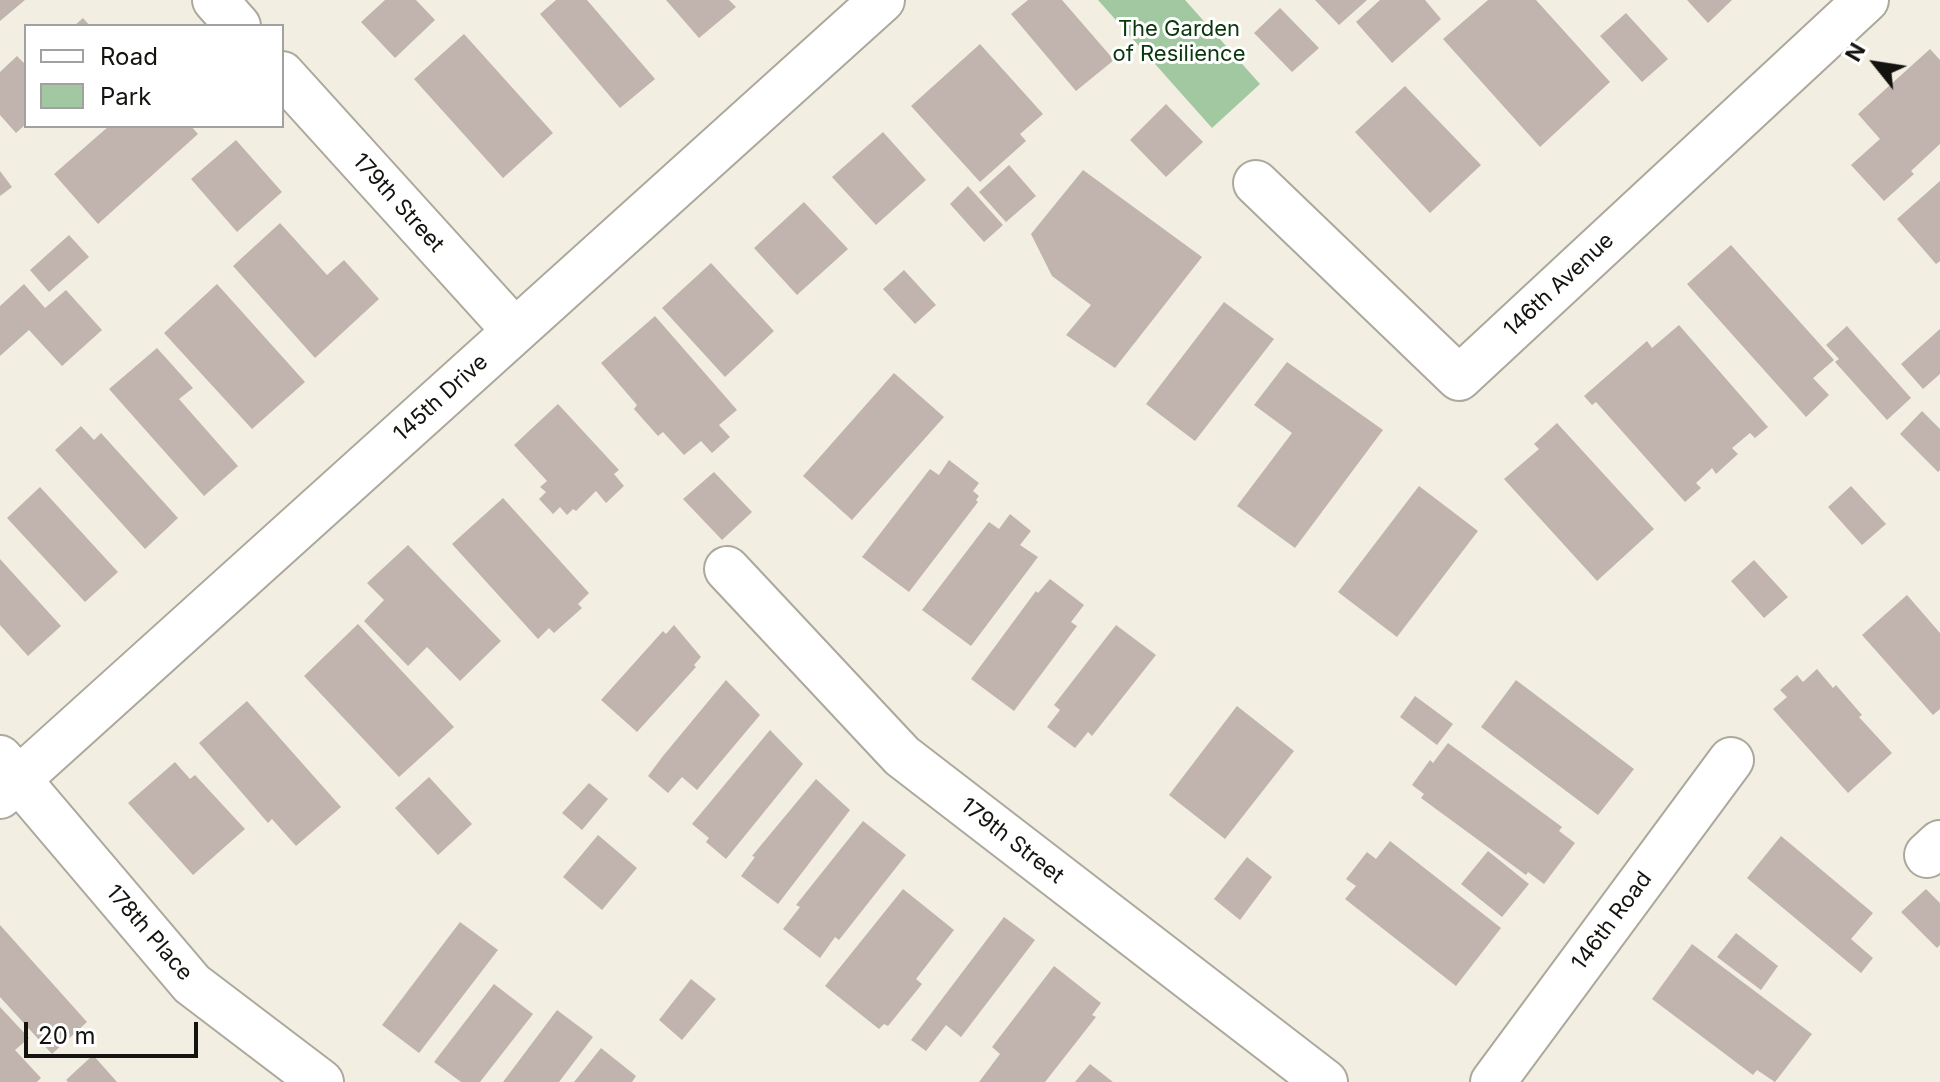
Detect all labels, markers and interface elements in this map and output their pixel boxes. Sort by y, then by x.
park label: The Garden of Resilience [1113,16,1245,68]
legend [24,24,284,128]
north arrow [1836,24,1916,104]
text: N [1840,38,1871,66]
text: Road [100,42,158,71]
text: Park [100,82,151,111]
street label: 179th Street [347,148,449,258]
street label: 146th Avenue [1499,227,1619,343]
street label: 145th Drive [389,349,493,447]
street label: 179th Street [955,793,1069,889]
street label: 146th Road [1566,867,1658,975]
street label: 178th Place [100,880,198,986]
scale bar [28,1006,202,1056]
text: 20 m [38,1021,96,1050]

